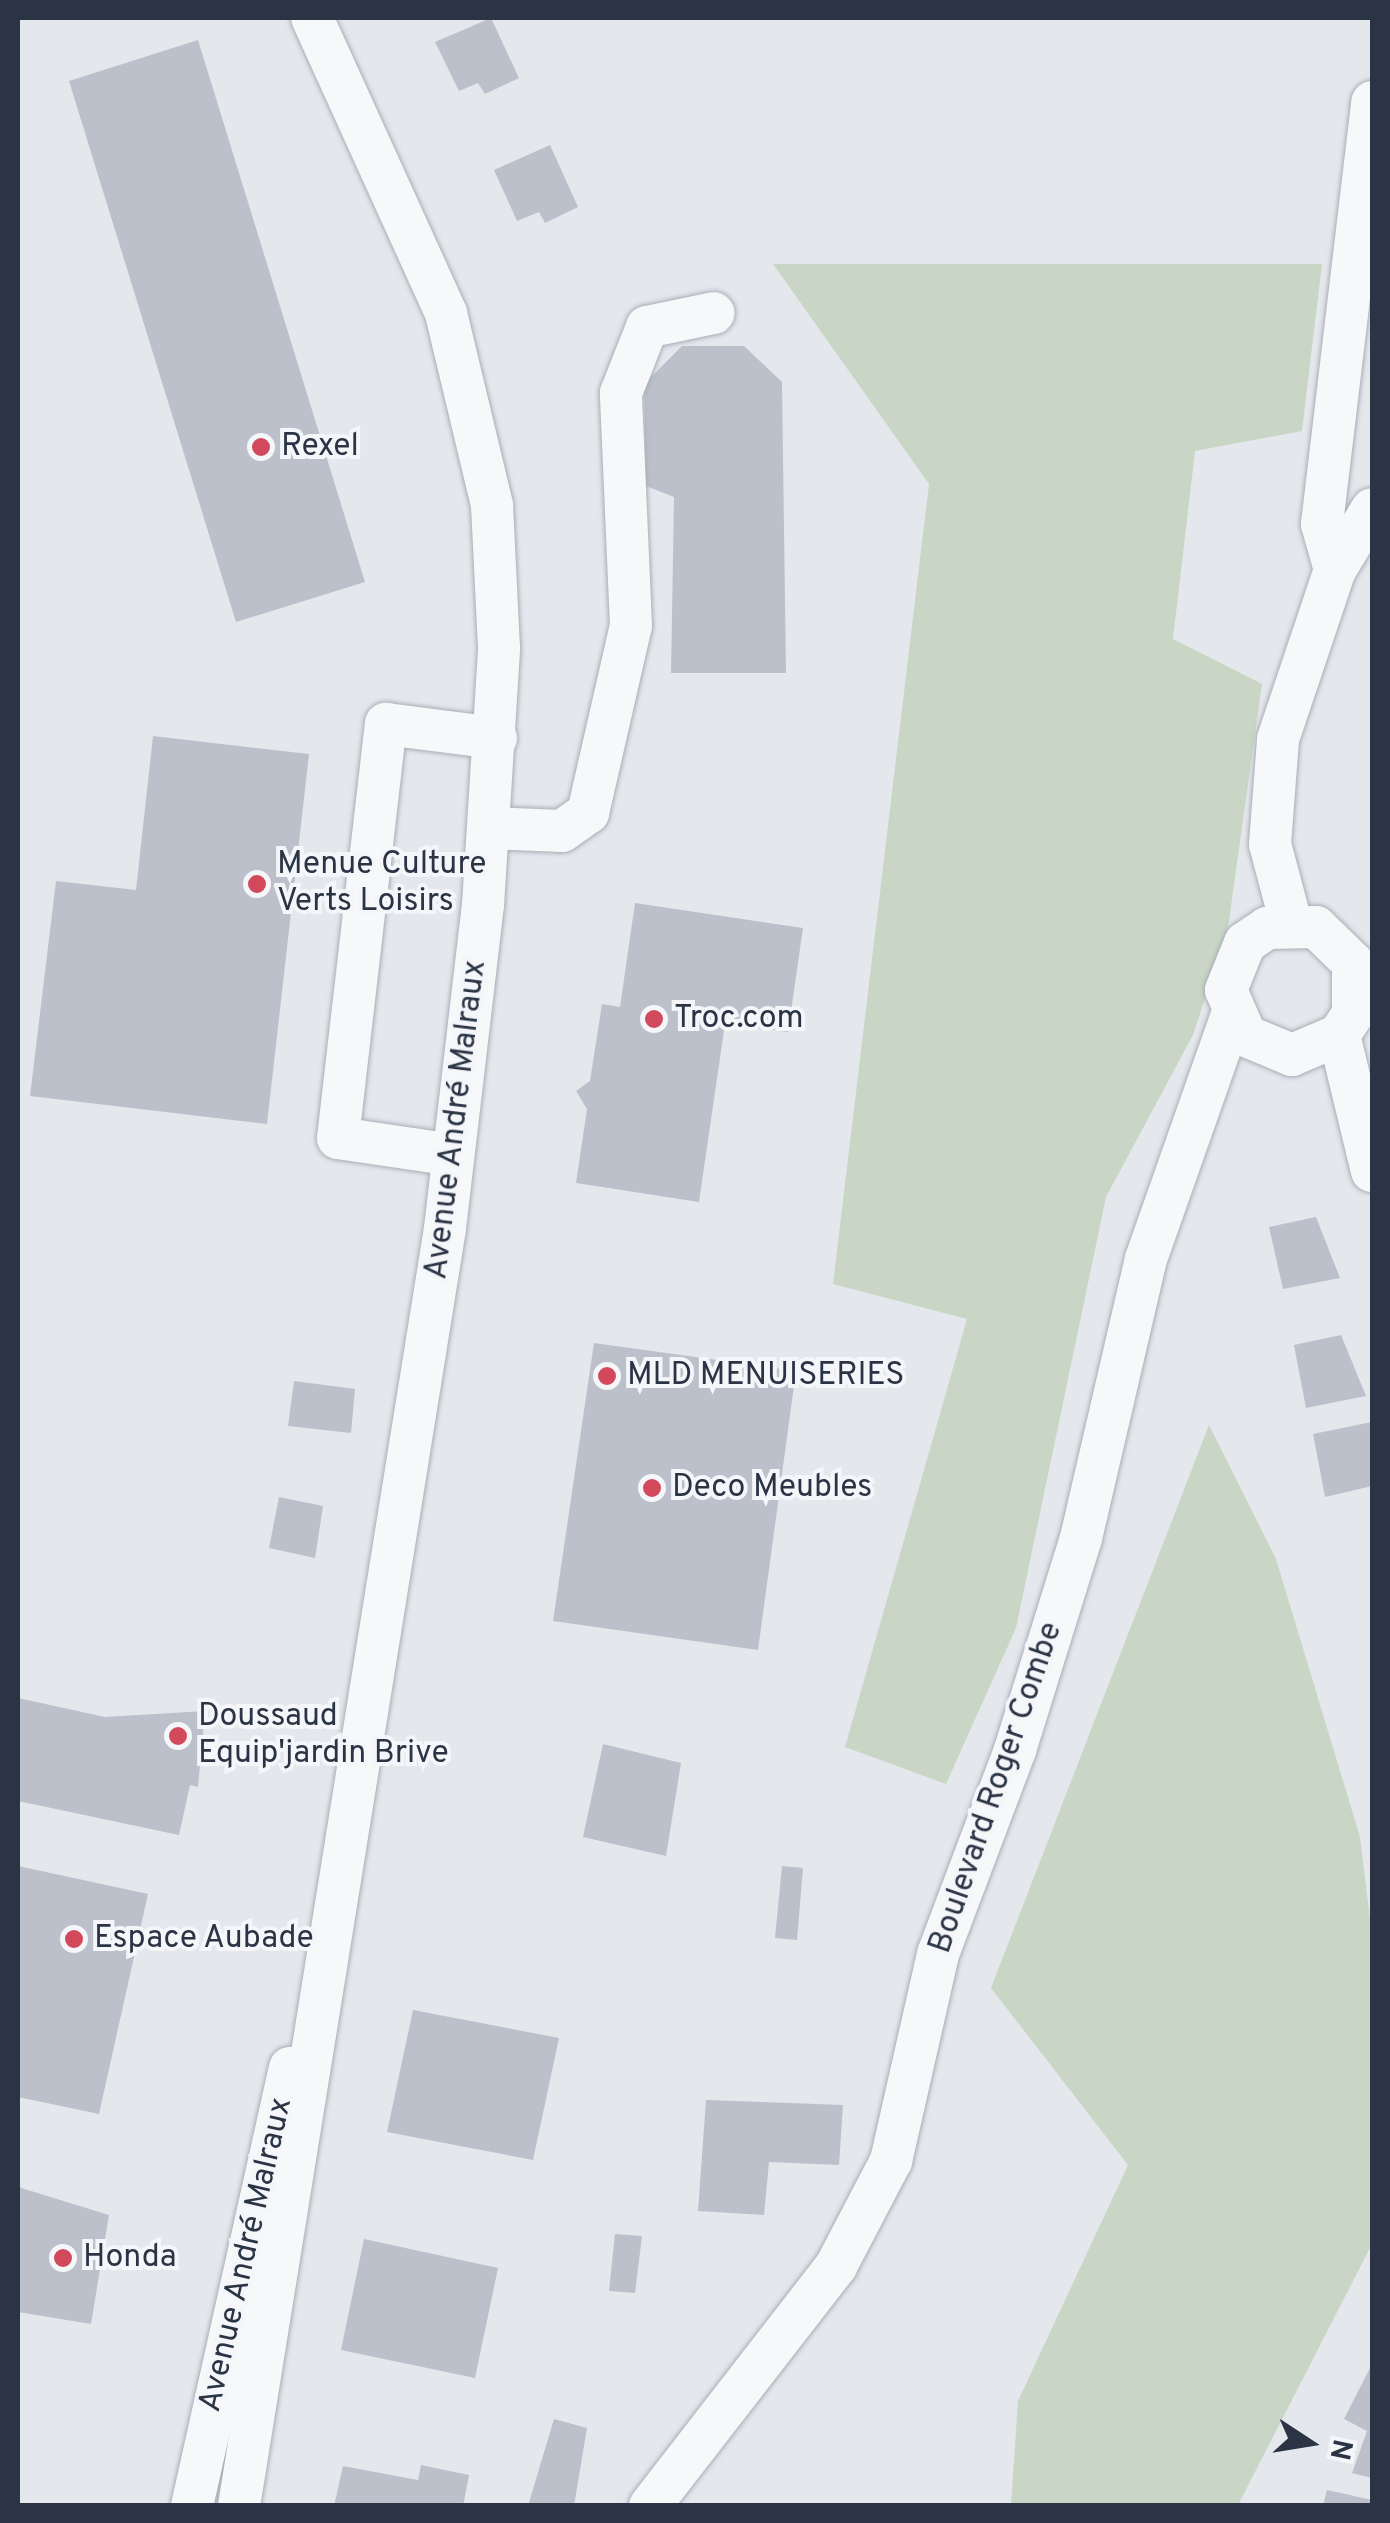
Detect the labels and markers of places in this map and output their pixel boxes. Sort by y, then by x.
place label: Rexel [281,428,359,466]
marker: Rexel [250,436,272,458]
place label: Menue Culture Verts Loisirs [277,847,486,922]
marker: Menue Culture Verts Loisirs [246,873,268,895]
place label: Troc.com [674,1000,804,1038]
marker: Troc.com [643,1008,665,1030]
place label: MLD MENUISERIES [627,1357,905,1395]
marker: MLD MENUISERIES [596,1365,618,1387]
place label: Deco Meubles [672,1469,872,1507]
marker: Deco Meubles [641,1477,663,1499]
place label: Doussaud Equip'jardin Brive [198,1699,449,1774]
marker: Doussaud Equip'jardin Brive [167,1725,189,1747]
place label: Espace Aubade [94,1920,315,1958]
marker: Espace Aubade [63,1928,85,1950]
place label: Honda [83,2239,176,2277]
marker: Honda [52,2247,74,2269]

